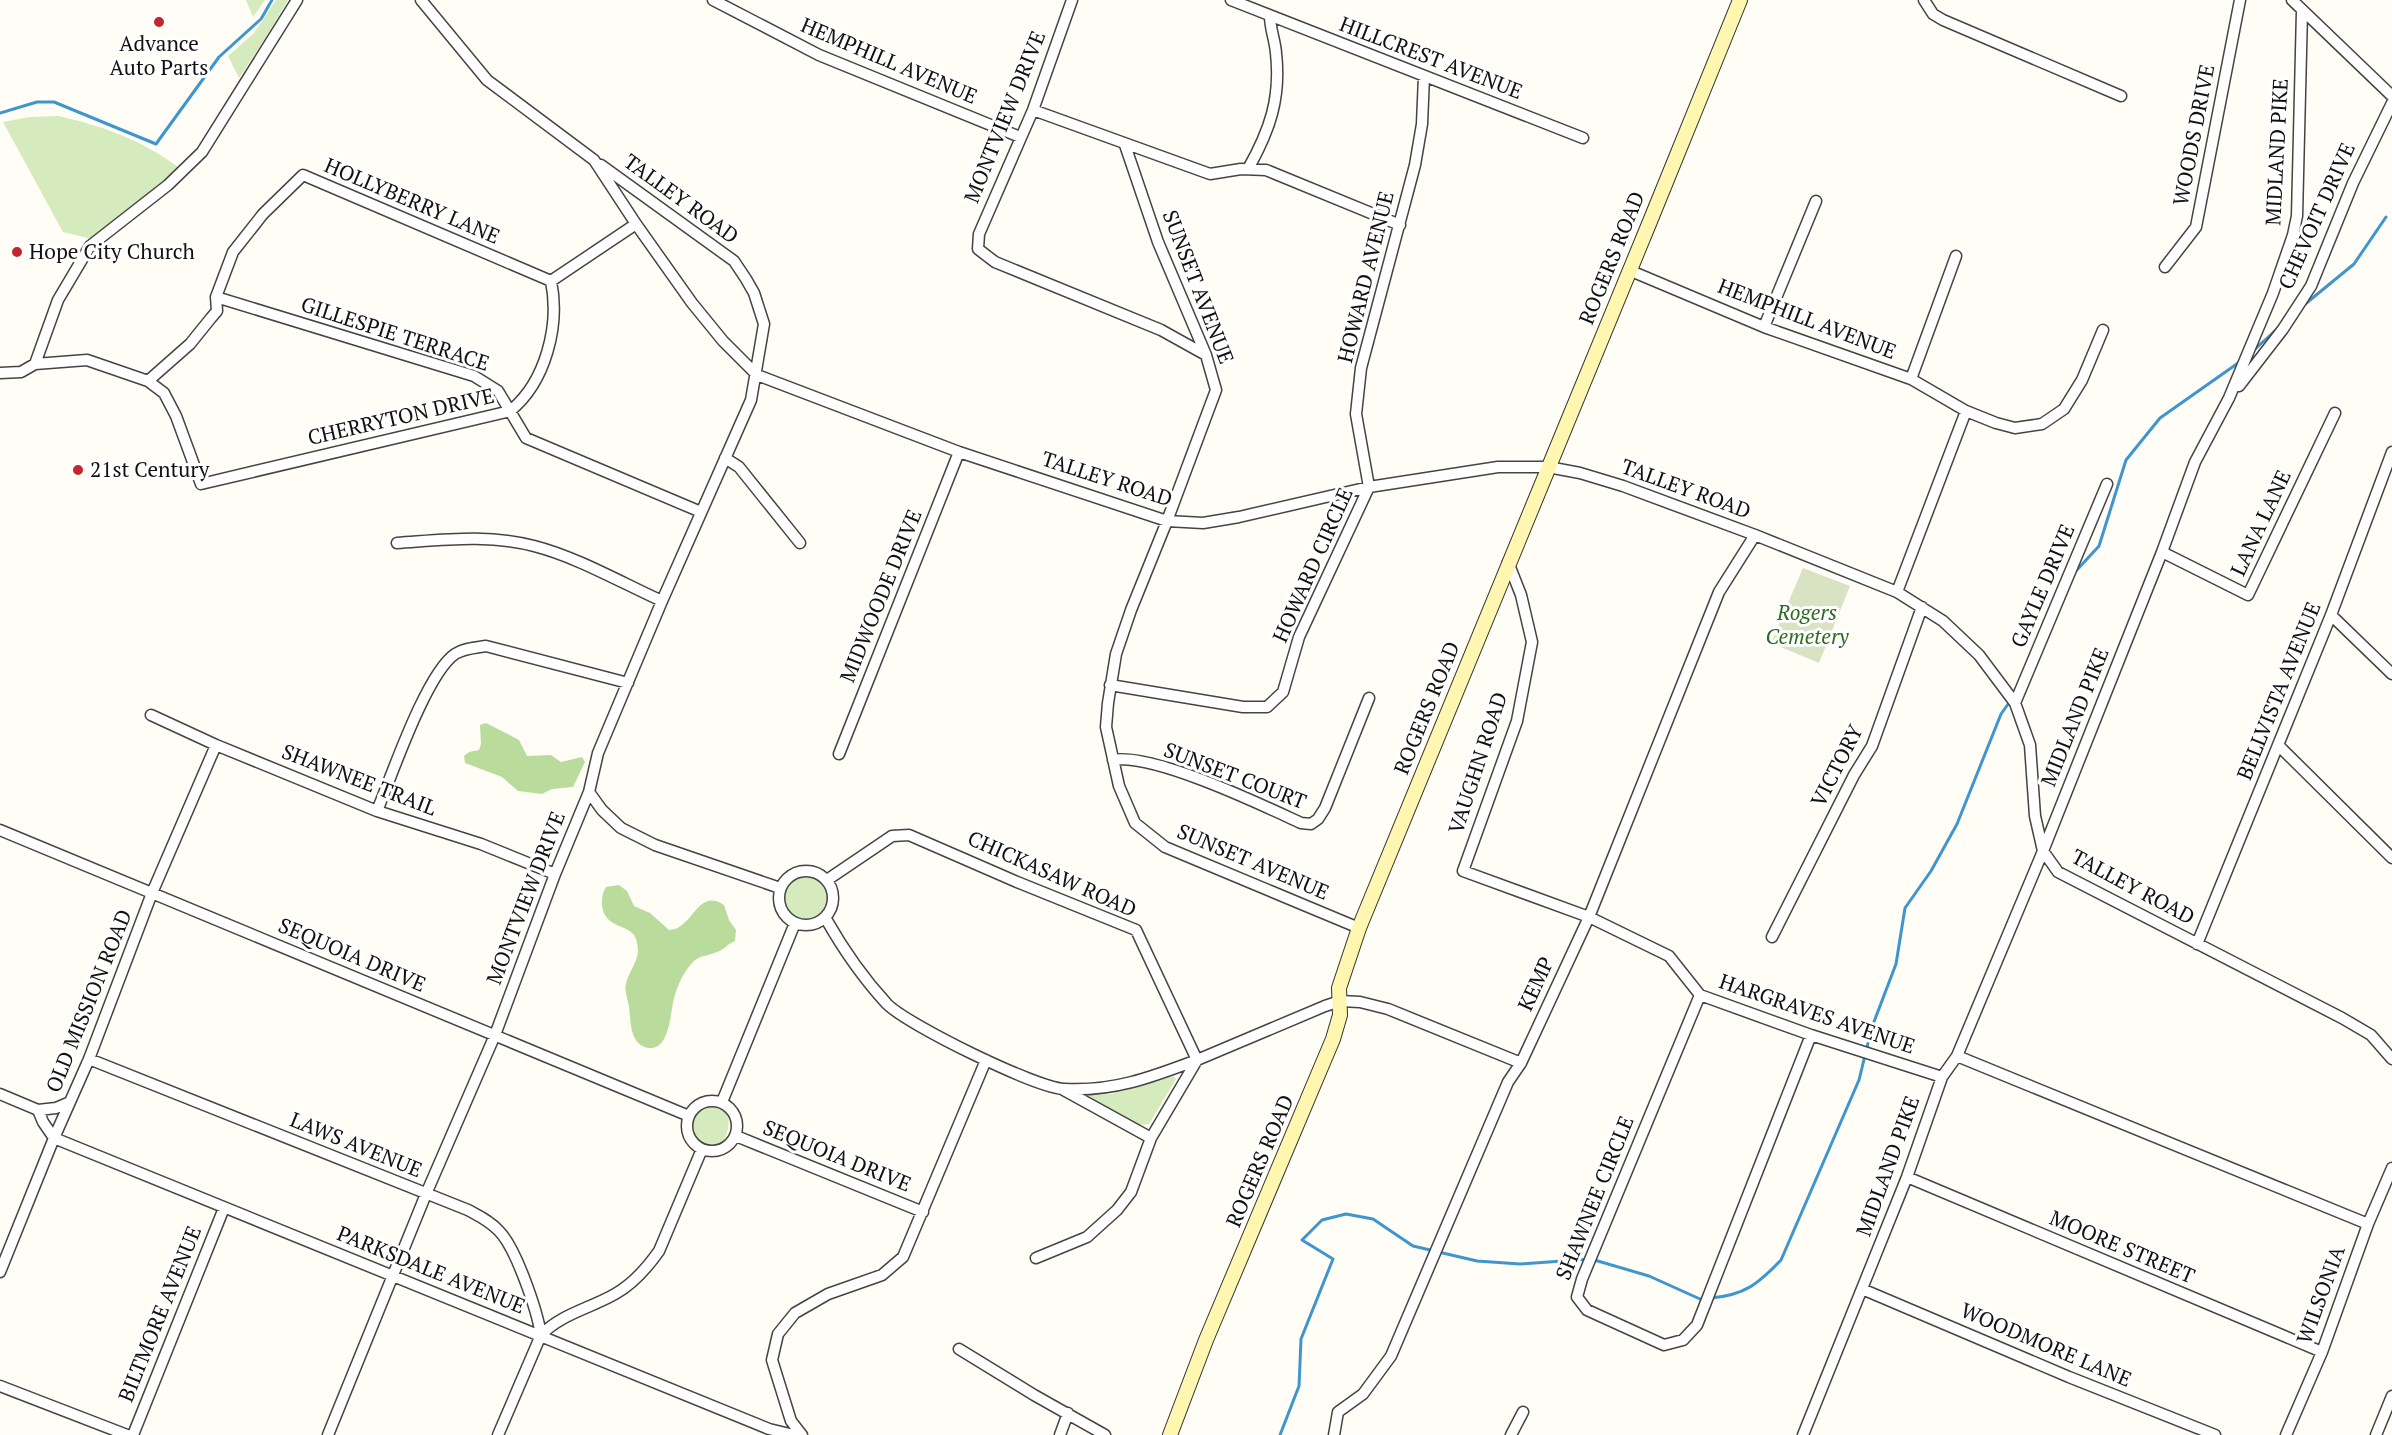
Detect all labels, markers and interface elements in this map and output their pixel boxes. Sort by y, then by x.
street label: HILLCREST AVENUE [1336,9,1527,105]
street label: HEMPHILL AVENUE [797,10,982,110]
marker: Advance Auto Parts [152,15,166,29]
street label: MONTVIEW DRIVE [957,27,1051,207]
place label: Advance Auto Parts [110,29,208,81]
street label: WOODS DRIVE [2166,62,2220,208]
street label: MIDLAND PIKE [2258,78,2294,226]
street label: CHEVOIT DRIVE [2271,138,2361,293]
street label: TALLEY ROAD [618,147,745,249]
street label: HOLLYBERRY LANE [320,150,504,250]
street label: ROGERS ROAD [1572,187,1650,328]
street label: HOWARD AVENUE [1330,188,1400,365]
street label: SUNSET AVENUE [1157,206,1241,367]
place label: Hope City Church [29,237,195,265]
marker: Hope City Church [10,245,24,259]
street label: HEMPHILL AVENUE [1714,271,1901,365]
street label: GILLESPIE TERRACE [298,289,493,377]
street label: CHERRYTON DRIVE [305,381,497,451]
street label: TALLEY ROAD [1038,444,1176,512]
street label: TALLEY ROAD [1618,452,1755,524]
place label: 21st Century [90,455,210,483]
marker: 21st Century [71,463,85,477]
street label: LANA LANE [2223,465,2297,580]
street label: HOWARD CIRCLE [1265,483,1359,646]
street label: MIDWOODE DRIVE [833,505,928,686]
street label: GAYLE DRIVE [2004,520,2081,652]
street label: BELLVISTA AVENUE [2230,597,2327,784]
park label: Rogers Cemetery [1765,598,1849,650]
street label: ROGERS ROAD [1387,637,1465,778]
street label: MIDLAND PIKE [2033,643,2115,790]
street label: VAUGHN ROAD [1441,688,1513,837]
street label: VICTORY [1804,719,1869,811]
street label: SUNSET COURT [1160,735,1311,815]
street label: SHAWNEE TRAIL [278,737,441,822]
street label: MONTVIEW DRIVE [479,807,571,988]
street label: SUNSET AVENUE [1173,816,1334,906]
street label: CHICKASAW ROAD [964,823,1141,923]
street label: TALLEY ROAD [2067,842,2200,930]
street label: OLD MISSION ROAD [39,905,138,1096]
street label: SEQUOIA DRIVE [275,910,430,998]
street label: KEMP [1510,952,1560,1015]
street label: HARGRAVES AVENUE [1716,966,1919,1060]
street label: ROGERS ROAD [1219,1090,1300,1231]
street label: MIDLAND PIKE [1849,1092,1925,1240]
street label: LAWS AVENUE [286,1105,427,1183]
street label: SHAWNEE CIRCLE [1548,1112,1640,1284]
street label: SEQUOIA DRIVE [759,1113,916,1198]
street label: MOORE STREET [2046,1203,2199,1289]
street label: PARKSDALE AVENUE [333,1219,530,1320]
street label: BILTMORE AVENUE [111,1222,207,1406]
street label: WILSONIA [2289,1241,2351,1348]
street label: WOODMORE LANE [1957,1295,2136,1393]

